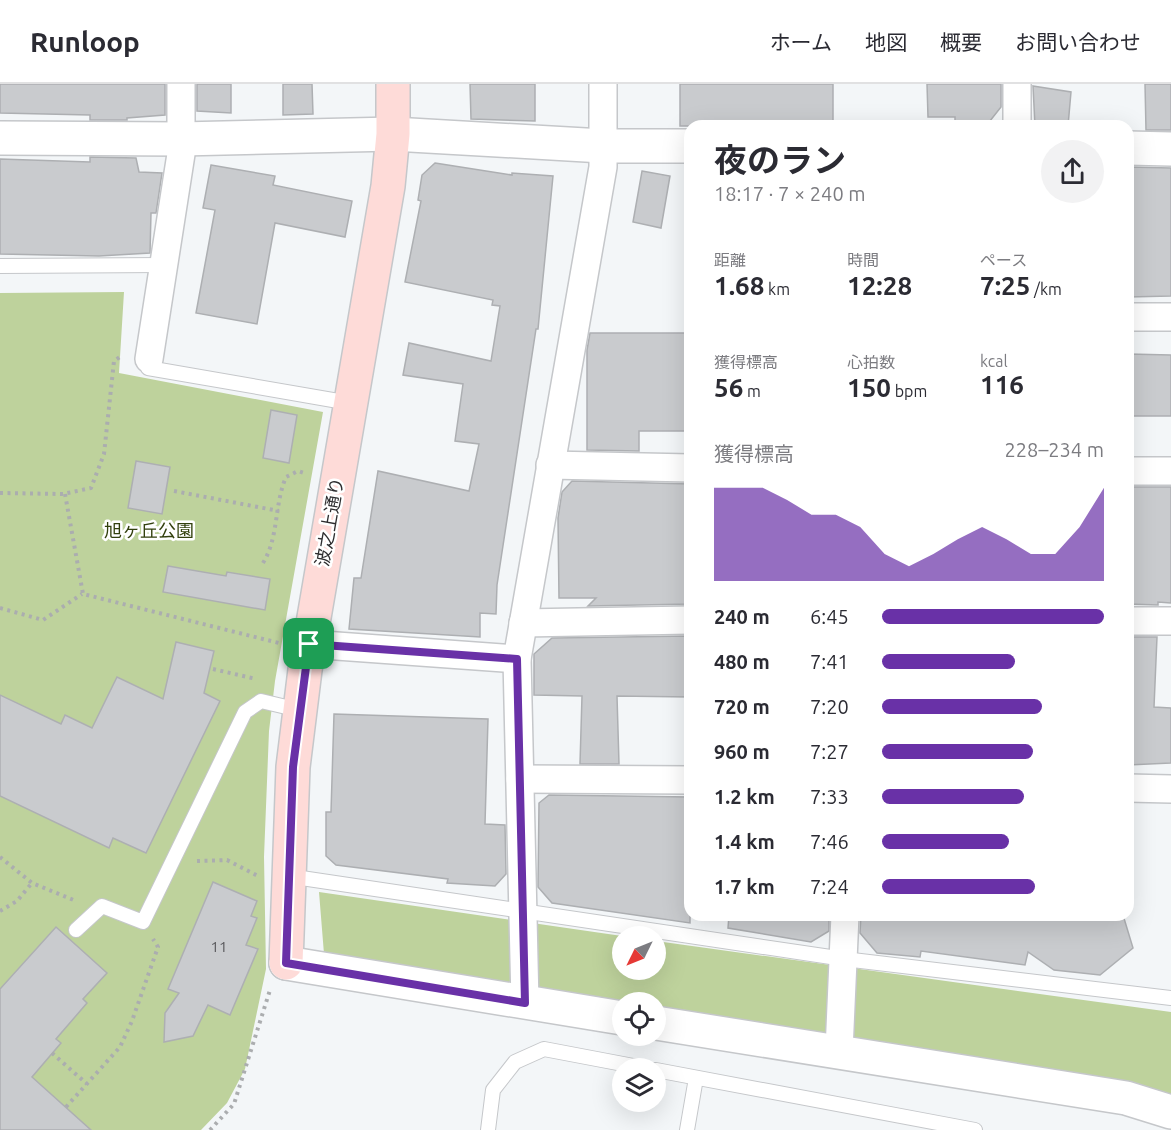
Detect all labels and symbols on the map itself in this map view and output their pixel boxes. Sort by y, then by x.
street label: 波之上通り [311,476,347,568]
park label: 旭ヶ丘公園 [104,520,194,540]
pin [283,618,334,669]
north arrow [612,926,666,980]
house number: 11 [211,938,227,955]

